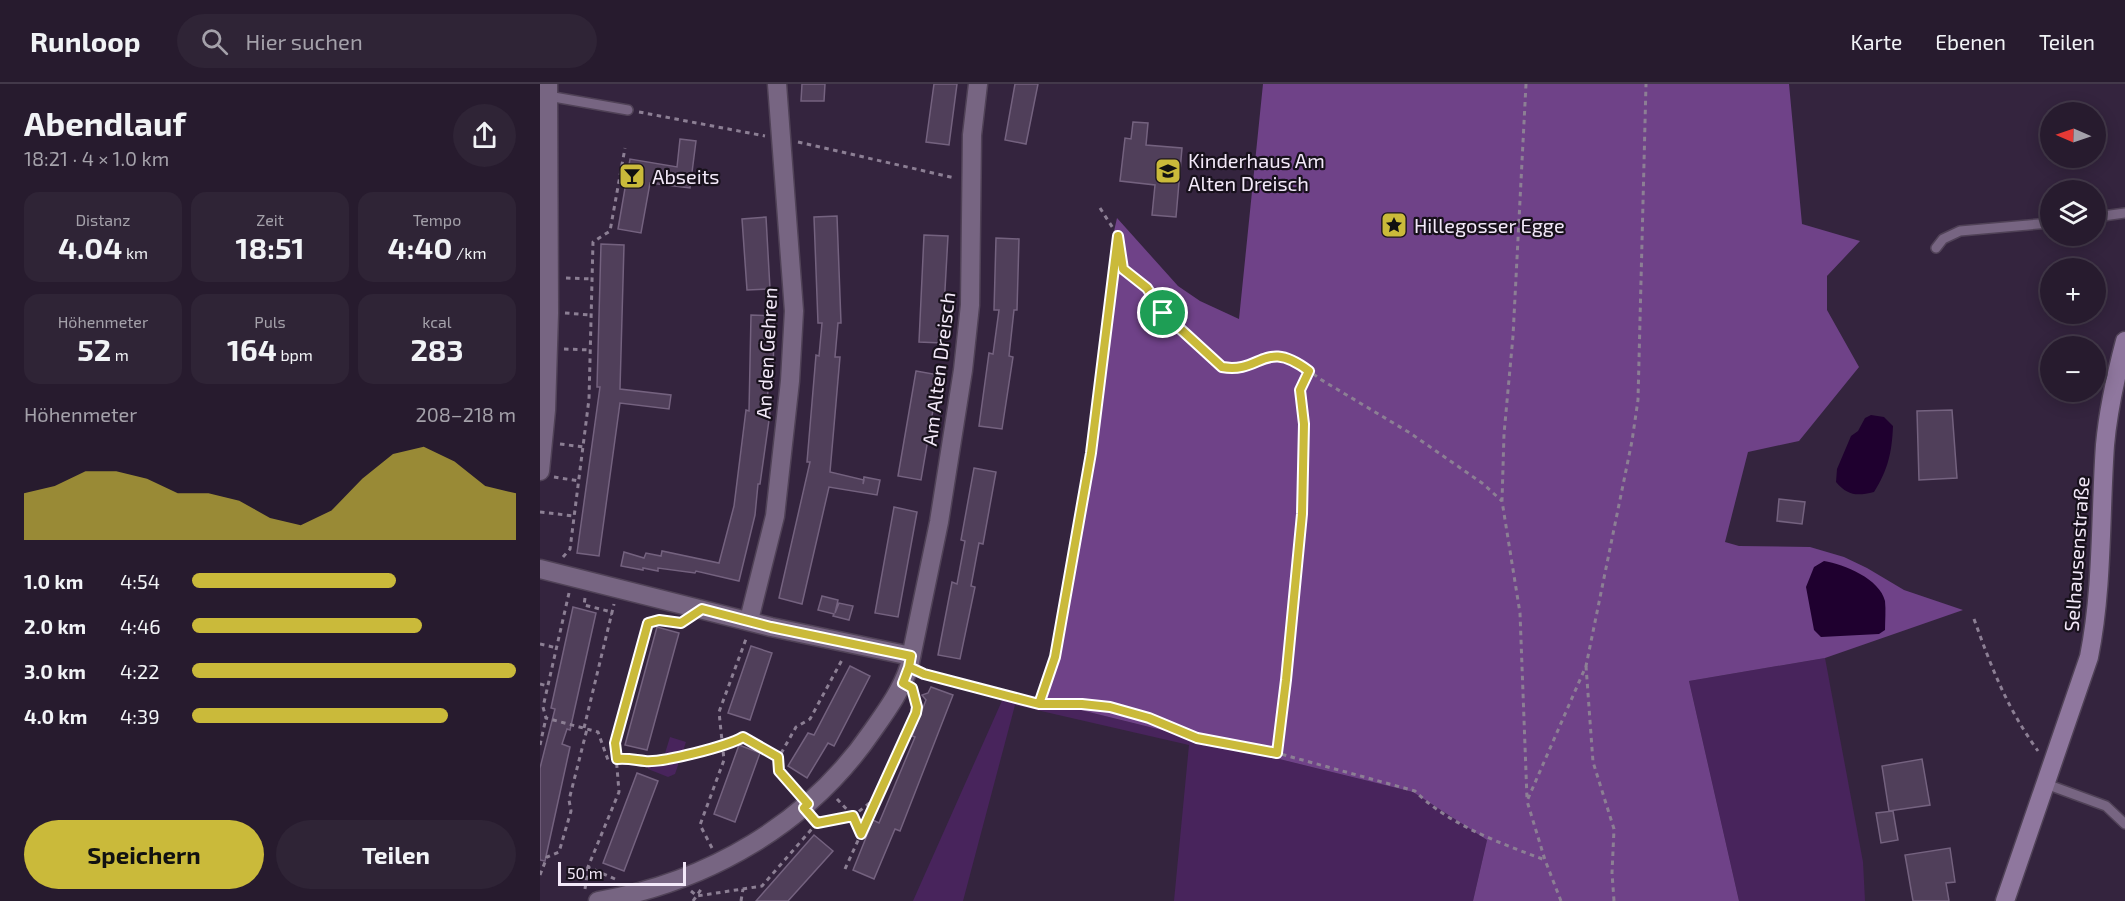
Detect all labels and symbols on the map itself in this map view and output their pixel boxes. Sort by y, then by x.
north arrow [2040,102,2106,168]
place label: Kinderhaus Am Alten Dreisch [1188,148,1325,195]
school or university icon: Kinderhaus Am Alten Dreisch [1153,156,1183,186]
bar icon: Abseits [617,161,647,191]
place label: Abseits [652,164,719,188]
place icon: Hillegosser Egge [1379,210,1409,240]
place label: Hillegosser Egge [1414,213,1565,237]
street label: An den Gehren [751,287,781,419]
pin [1137,287,1188,338]
street label: Am Alten Dreisch [917,291,959,447]
street label: Selhausenstraße [2059,476,2093,632]
scale bar [558,859,686,886]

